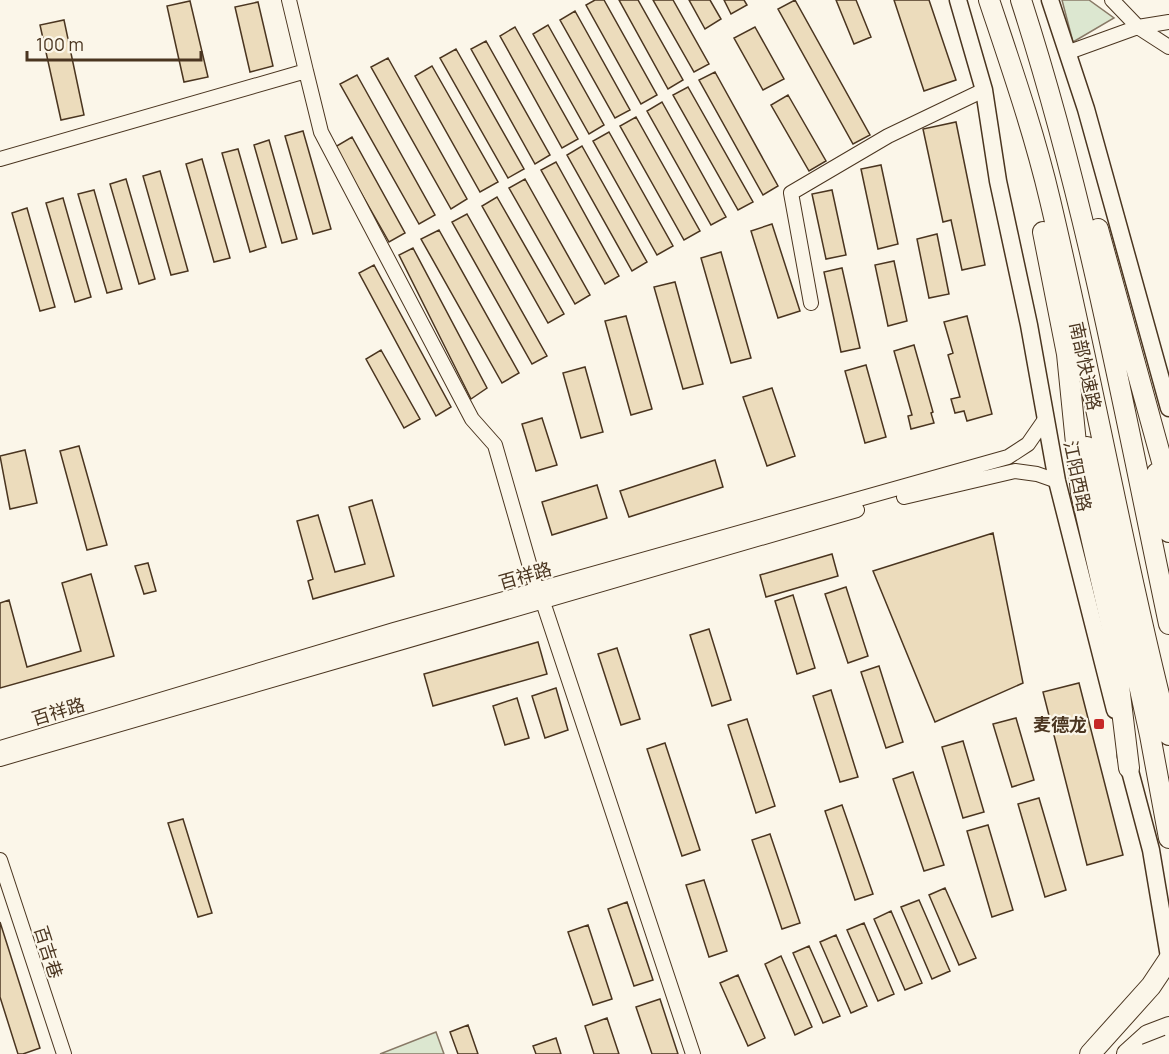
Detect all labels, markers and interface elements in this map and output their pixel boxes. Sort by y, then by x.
scale bar [27,24,201,62]
text: 100 m [36,32,84,56]
street label: 南部快速路 [1065,319,1107,413]
street label: 江阳西路 [1059,438,1097,514]
street label: 百祥路 [496,556,554,594]
street label: 百祥路 [29,692,87,730]
place label: 麦德龙 [1033,712,1087,736]
marker: 麦德龙 [1092,717,1106,731]
street label: 百吉巷 [29,923,69,981]

